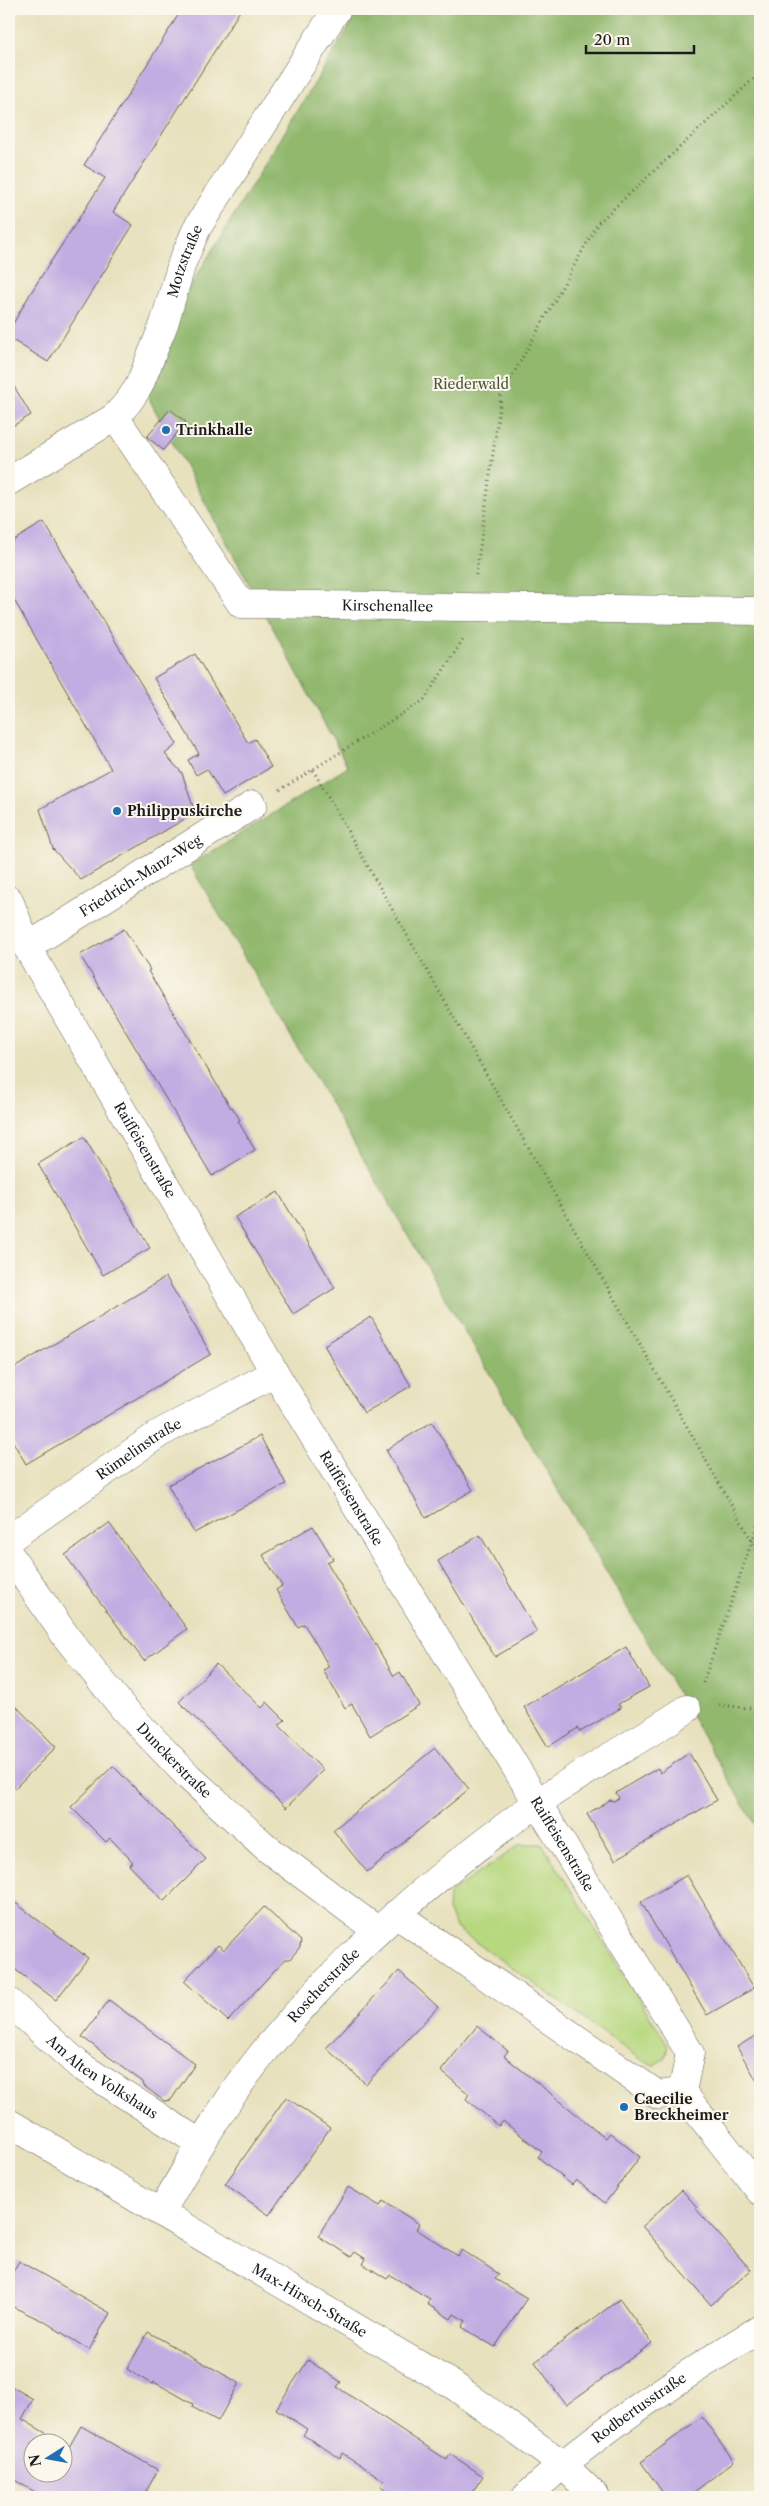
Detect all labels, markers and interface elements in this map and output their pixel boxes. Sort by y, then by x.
scale bar [586,22,694,54]
text: 20 m [594,30,630,49]
street label: Motzstraße [163,222,206,300]
park label: Riederwald [433,375,509,393]
place label: Trinkhalle [176,421,253,439]
marker: Trinkhalle [160,424,172,436]
street label: Kirschenallee [342,596,433,616]
place label: Philippuskirche [127,802,242,820]
marker: Philippuskirche [111,805,123,817]
street label: Friedrich-Manz-Weg [76,830,205,921]
street label: Raiffeisenstraße [110,1099,180,1201]
street label: Rümelinstraße [93,1414,184,1484]
street label: Raiffeisenstraße [316,1447,387,1549]
street label: Dunckerstraße [133,1719,215,1802]
street label: Raiffeisenstraße [527,1793,598,1895]
street label: Roscherstraße [284,1944,364,2026]
street label: Am Alten Volkshaus [42,2031,161,2123]
place label: Caecilie Breckheimer [634,2090,729,2124]
marker: Caecilie Breckheimer [618,2101,630,2113]
street label: Max-Hirsch-Straße [249,2259,370,2341]
street label: Rodbertusstraße [588,2369,690,2447]
north arrow [22,2434,72,2484]
text: N [25,2453,45,2468]

